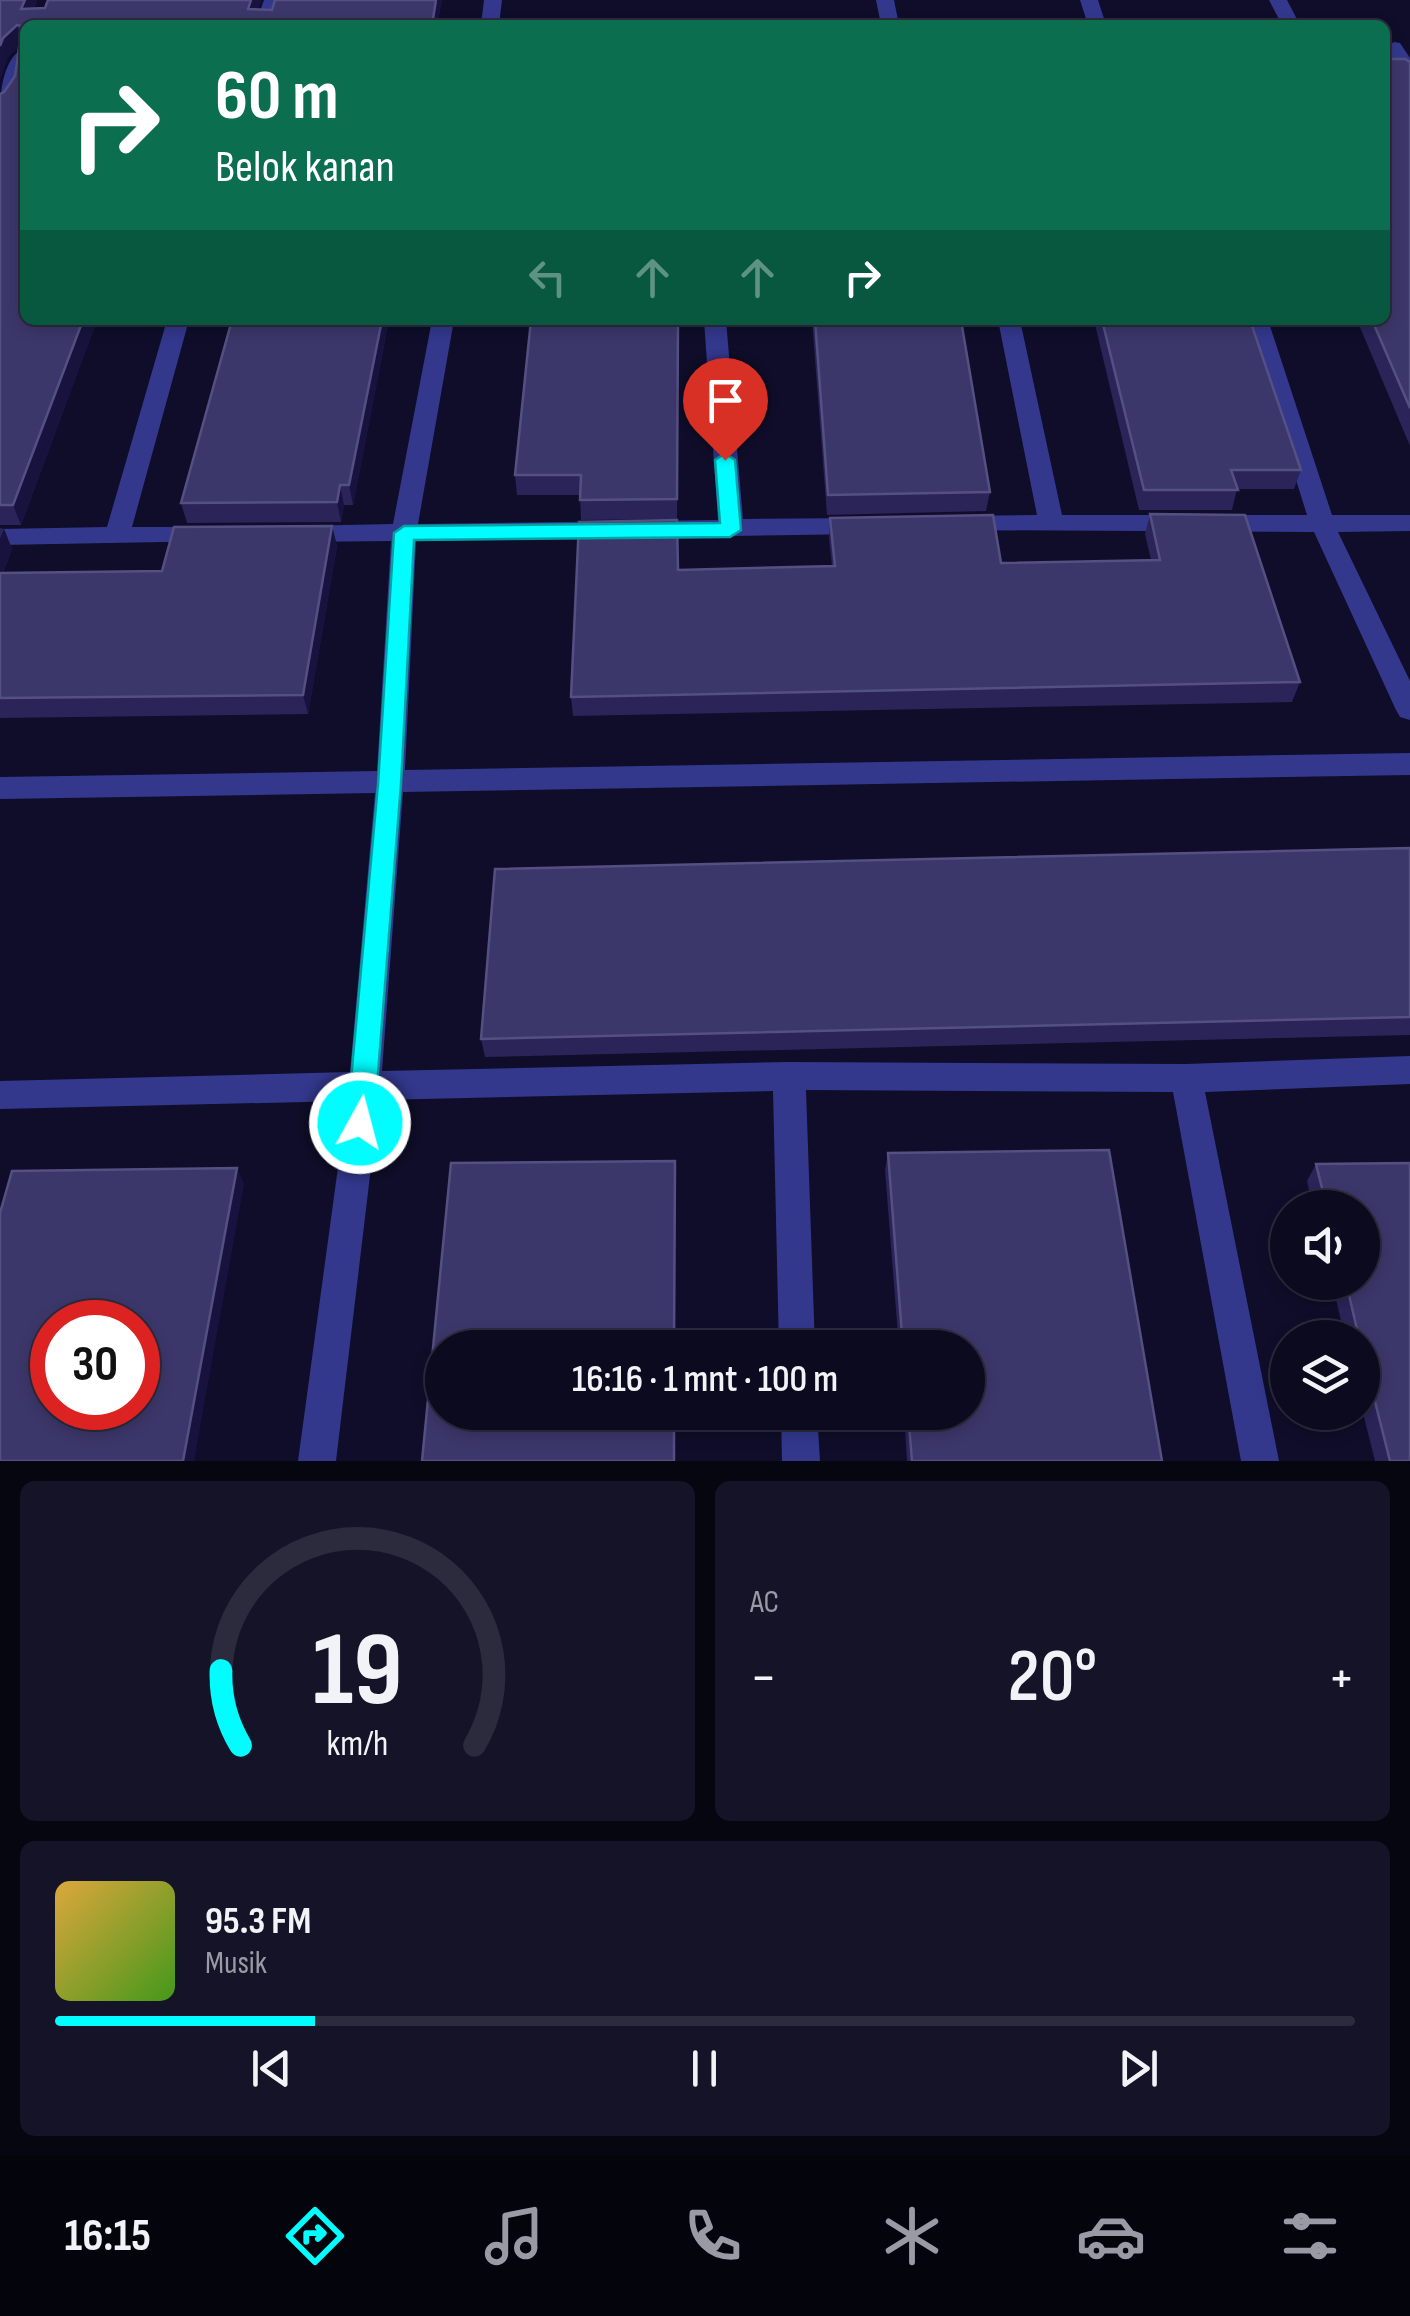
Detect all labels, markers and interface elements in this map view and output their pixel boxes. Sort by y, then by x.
text: 60 m [215,55,339,139]
icon: right [50,60,180,190]
text: Belok kanan [215,140,395,195]
icon: left [520,250,575,305]
icon: ahead [625,250,680,305]
icon: ahead [730,250,785,305]
icon: right [835,250,890,305]
pin [683,358,768,461]
icon: arrive [698,373,753,428]
position arrow [308,1071,412,1175]
map controls [1270,1190,1380,1430]
button: sound [1270,1190,1380,1300]
speed limit sign: 30 [30,1300,160,1430]
button: layers [1270,1320,1380,1430]
text: 16:16 · 1 mnt · 100 m [572,1357,838,1402]
text: AC [750,1583,779,1622]
text: 19 [312,1609,403,1734]
text: 20° [1008,1632,1097,1723]
text: − [750,1645,777,1712]
text: + [1328,1645,1355,1712]
text: km/h [327,1723,388,1766]
text: 95.3 FM [205,1899,311,1944]
text: Musik [205,1944,267,1983]
icon: previous [244,2041,299,2096]
icon: pause [677,2041,732,2096]
icon: next [1111,2041,1166,2096]
icon: directions [280,2201,350,2271]
icon: music [479,2201,549,2271]
icon: phone [678,2201,748,2271]
icon: climate [877,2201,947,2271]
icon: car [1076,2201,1146,2271]
icon: filters [1275,2201,1345,2271]
text: 16:15 [65,2209,151,2264]

